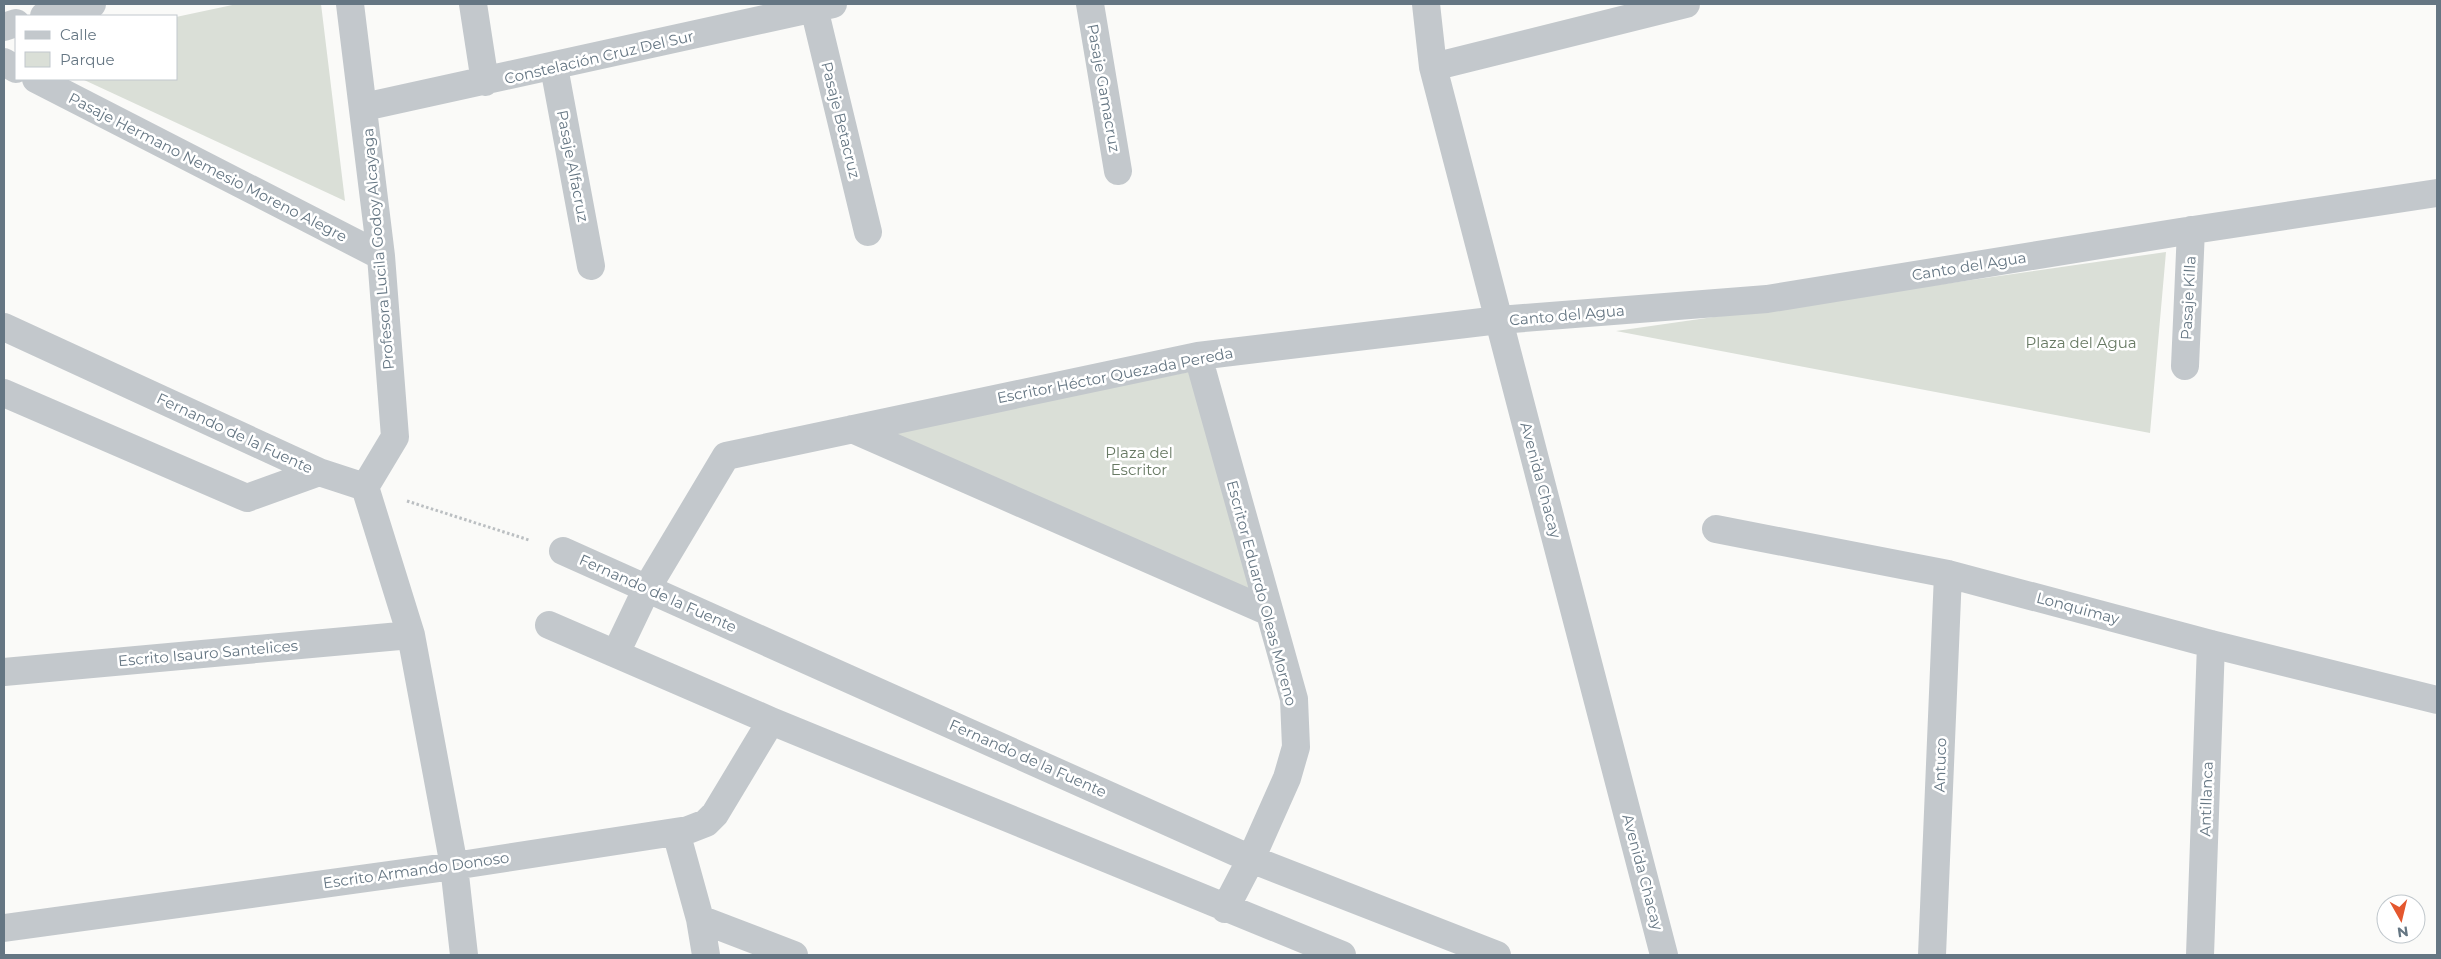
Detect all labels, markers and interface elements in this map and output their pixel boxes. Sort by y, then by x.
legend [15,15,178,80]
street label: Pasaje Gamacruz [1083,22,1125,154]
text: Calle [60,25,97,44]
street label: Constelación Cruz Del Sur [502,26,696,88]
text: Parque [60,50,115,69]
street label: Pasaje Betacruz [817,60,865,181]
street label: Pasaje Hermano Nemesio Moreno Alegre [66,88,350,246]
street label: Pasaje Alfacruz [553,109,593,224]
street label: Profesora Lucila Godoy Alcayaga [358,127,398,371]
street label: Canto del Agua [1910,248,2028,284]
street label: Pasaje Killa [2176,255,2200,341]
street label: Canto del Agua [1509,300,1625,330]
park label: Plaza del Agua [2025,333,2137,352]
street label: Escritor Héctor Quezada Pereda [995,343,1235,407]
street label: Fernando de la Fuente [154,388,316,478]
street label: Avenida Chacay [1516,420,1566,541]
park label: Plaza del Escritor [1105,443,1173,479]
street label: Escritor Eduardo Oleas Moreno [1223,478,1301,708]
street label: Fernando de la Fuente [576,550,740,636]
street label: Lonquimay [2034,588,2122,628]
street label: Escrito Isauro Santelices [117,636,299,670]
street label: Fernando de la Fuente [946,715,1110,801]
street label: Antuco [1930,737,1950,793]
street label: Antillanca [2195,761,2217,837]
street label: Avenida Chacay [1618,812,1668,933]
street label: Escrito Armando Donoso [322,848,510,892]
north arrow [2376,894,2426,944]
text: N [2396,922,2410,942]

